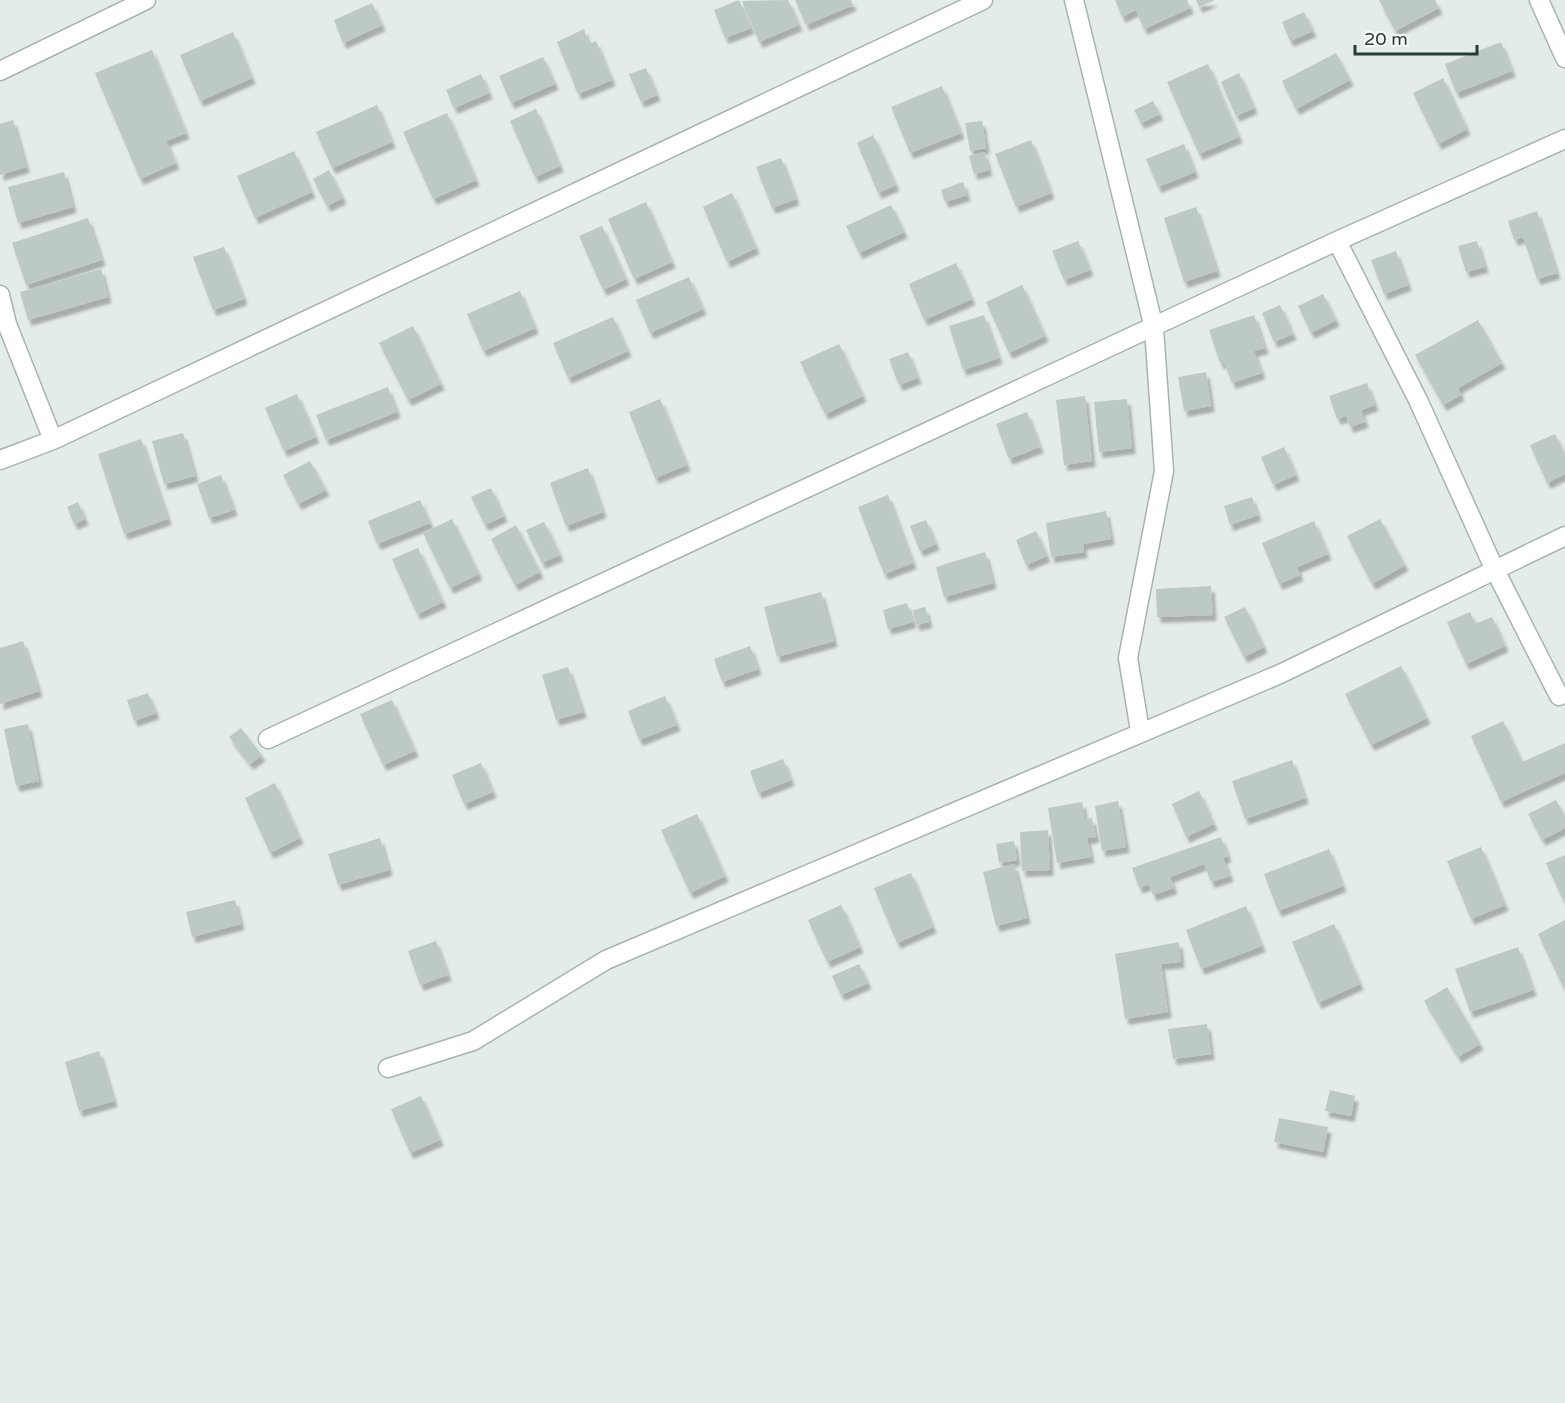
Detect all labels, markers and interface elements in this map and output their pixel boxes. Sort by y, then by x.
scale bar [1355,18,1476,56]
text: 20 m [1364,28,1408,50]

